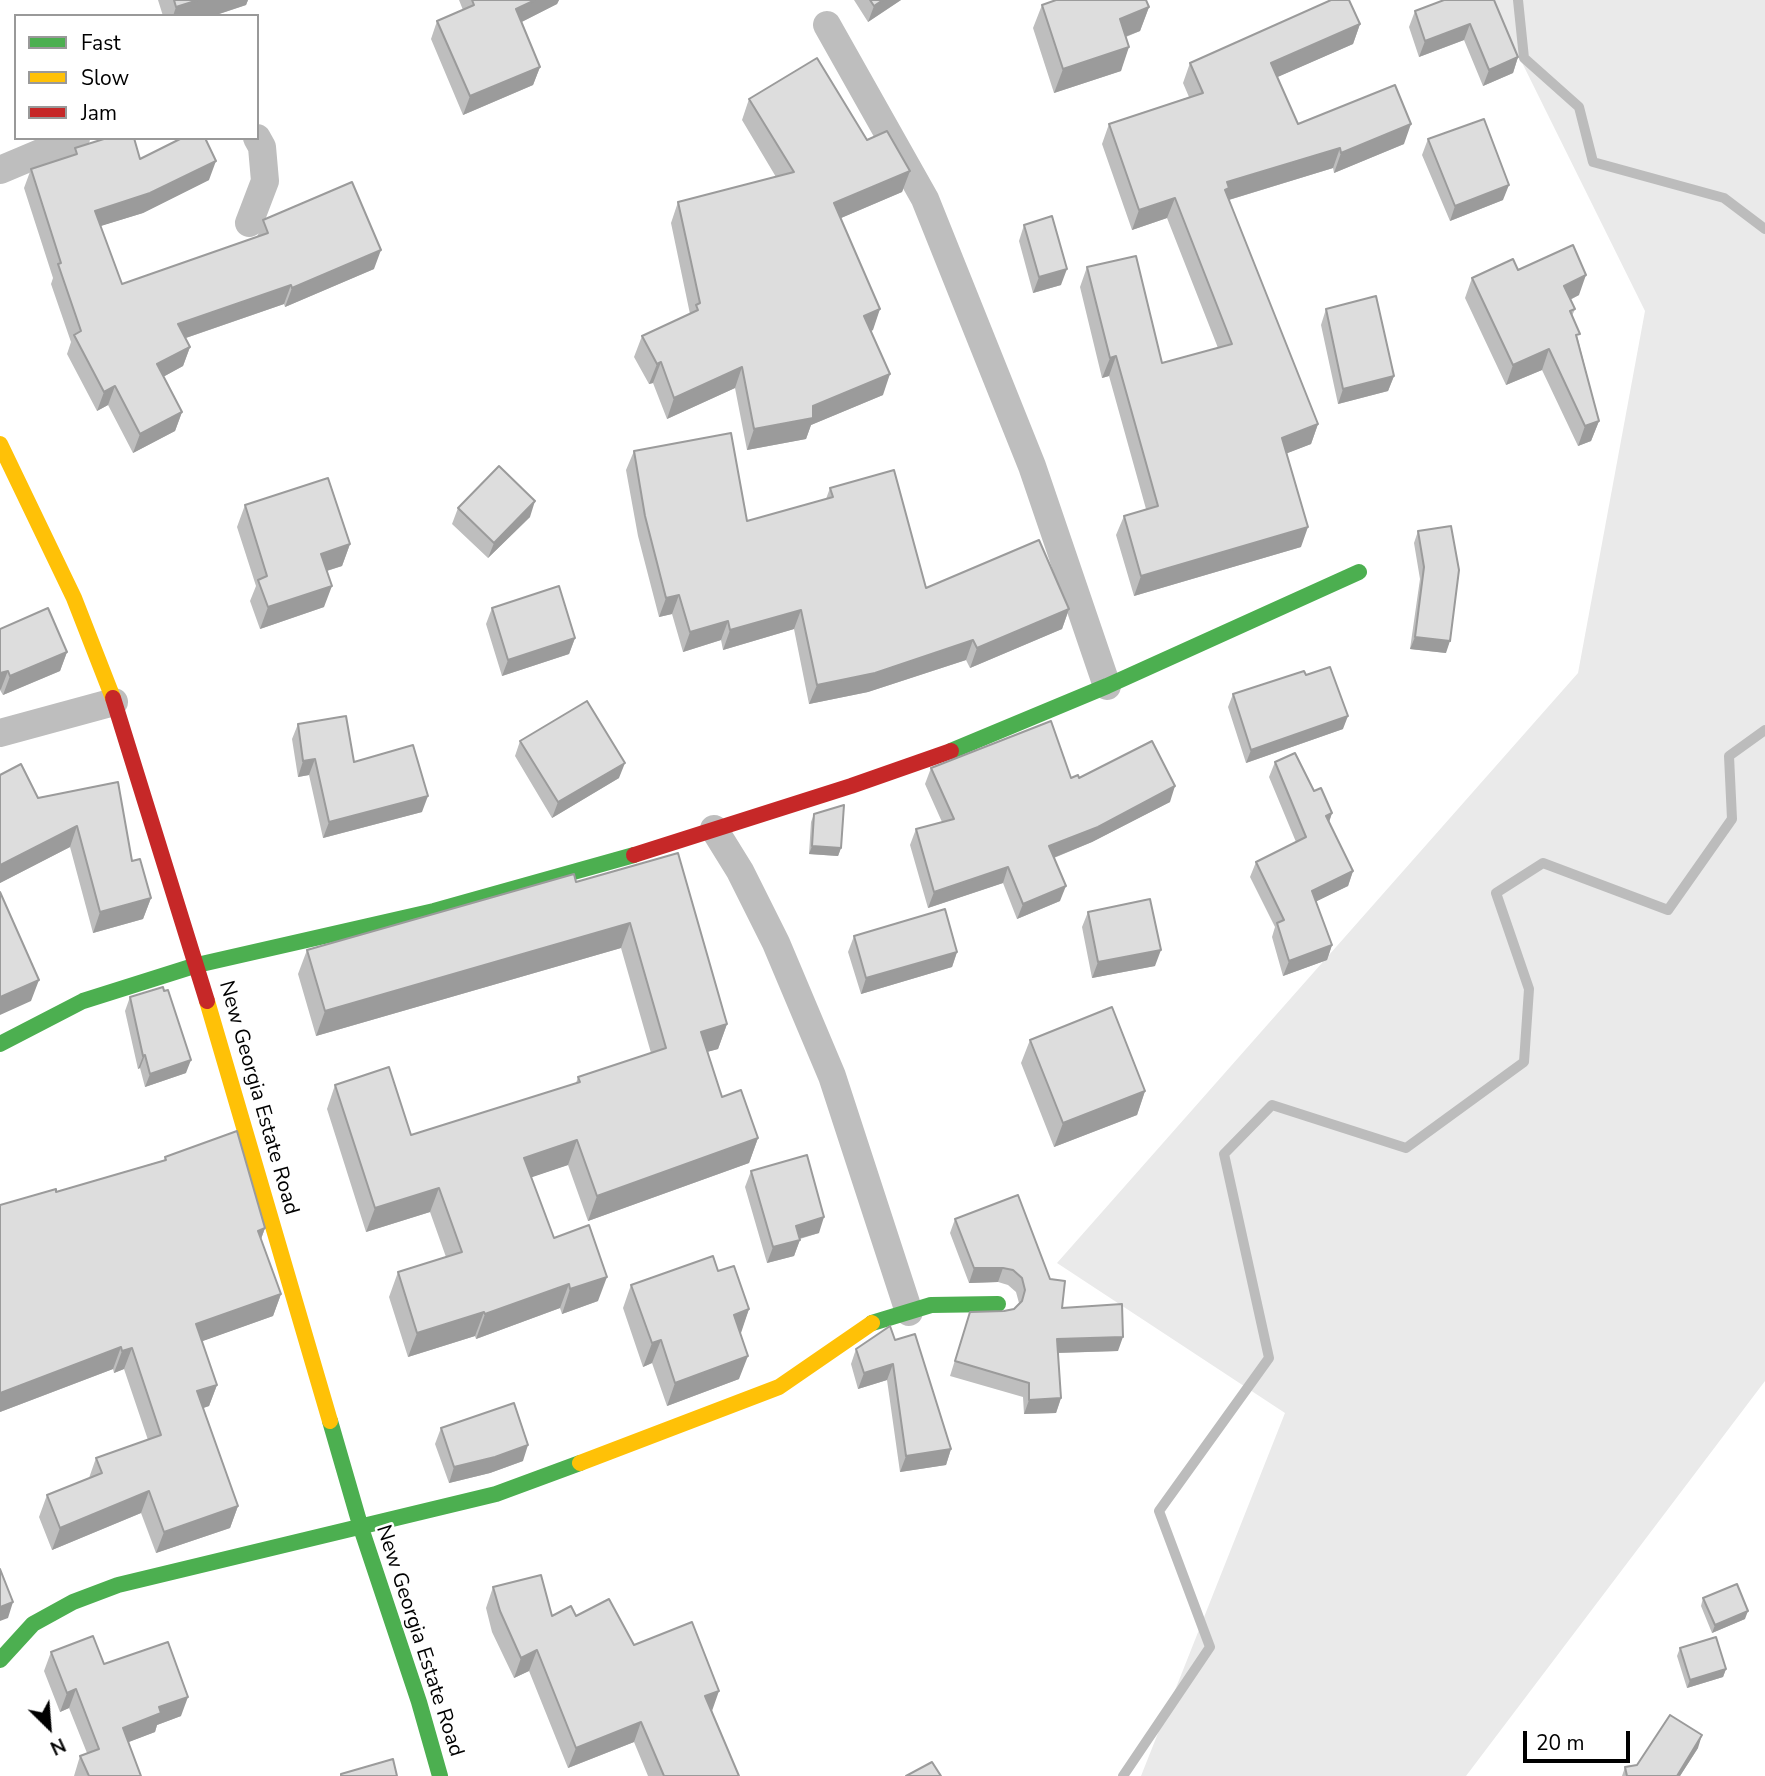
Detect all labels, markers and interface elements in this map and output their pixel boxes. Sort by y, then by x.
legend [14,14,259,140]
text: Fast [81,29,121,57]
text: Slow [81,64,129,92]
text: Jam [81,99,117,127]
street label: New Georgia Estate Road [213,978,303,1218]
street label: New Georgia Estate Road [370,1522,468,1760]
north arrow [14,1692,84,1762]
scale bar [1527,1716,1634,1760]
text: 20 m [1536,1729,1585,1757]
text: N [46,1731,70,1761]

